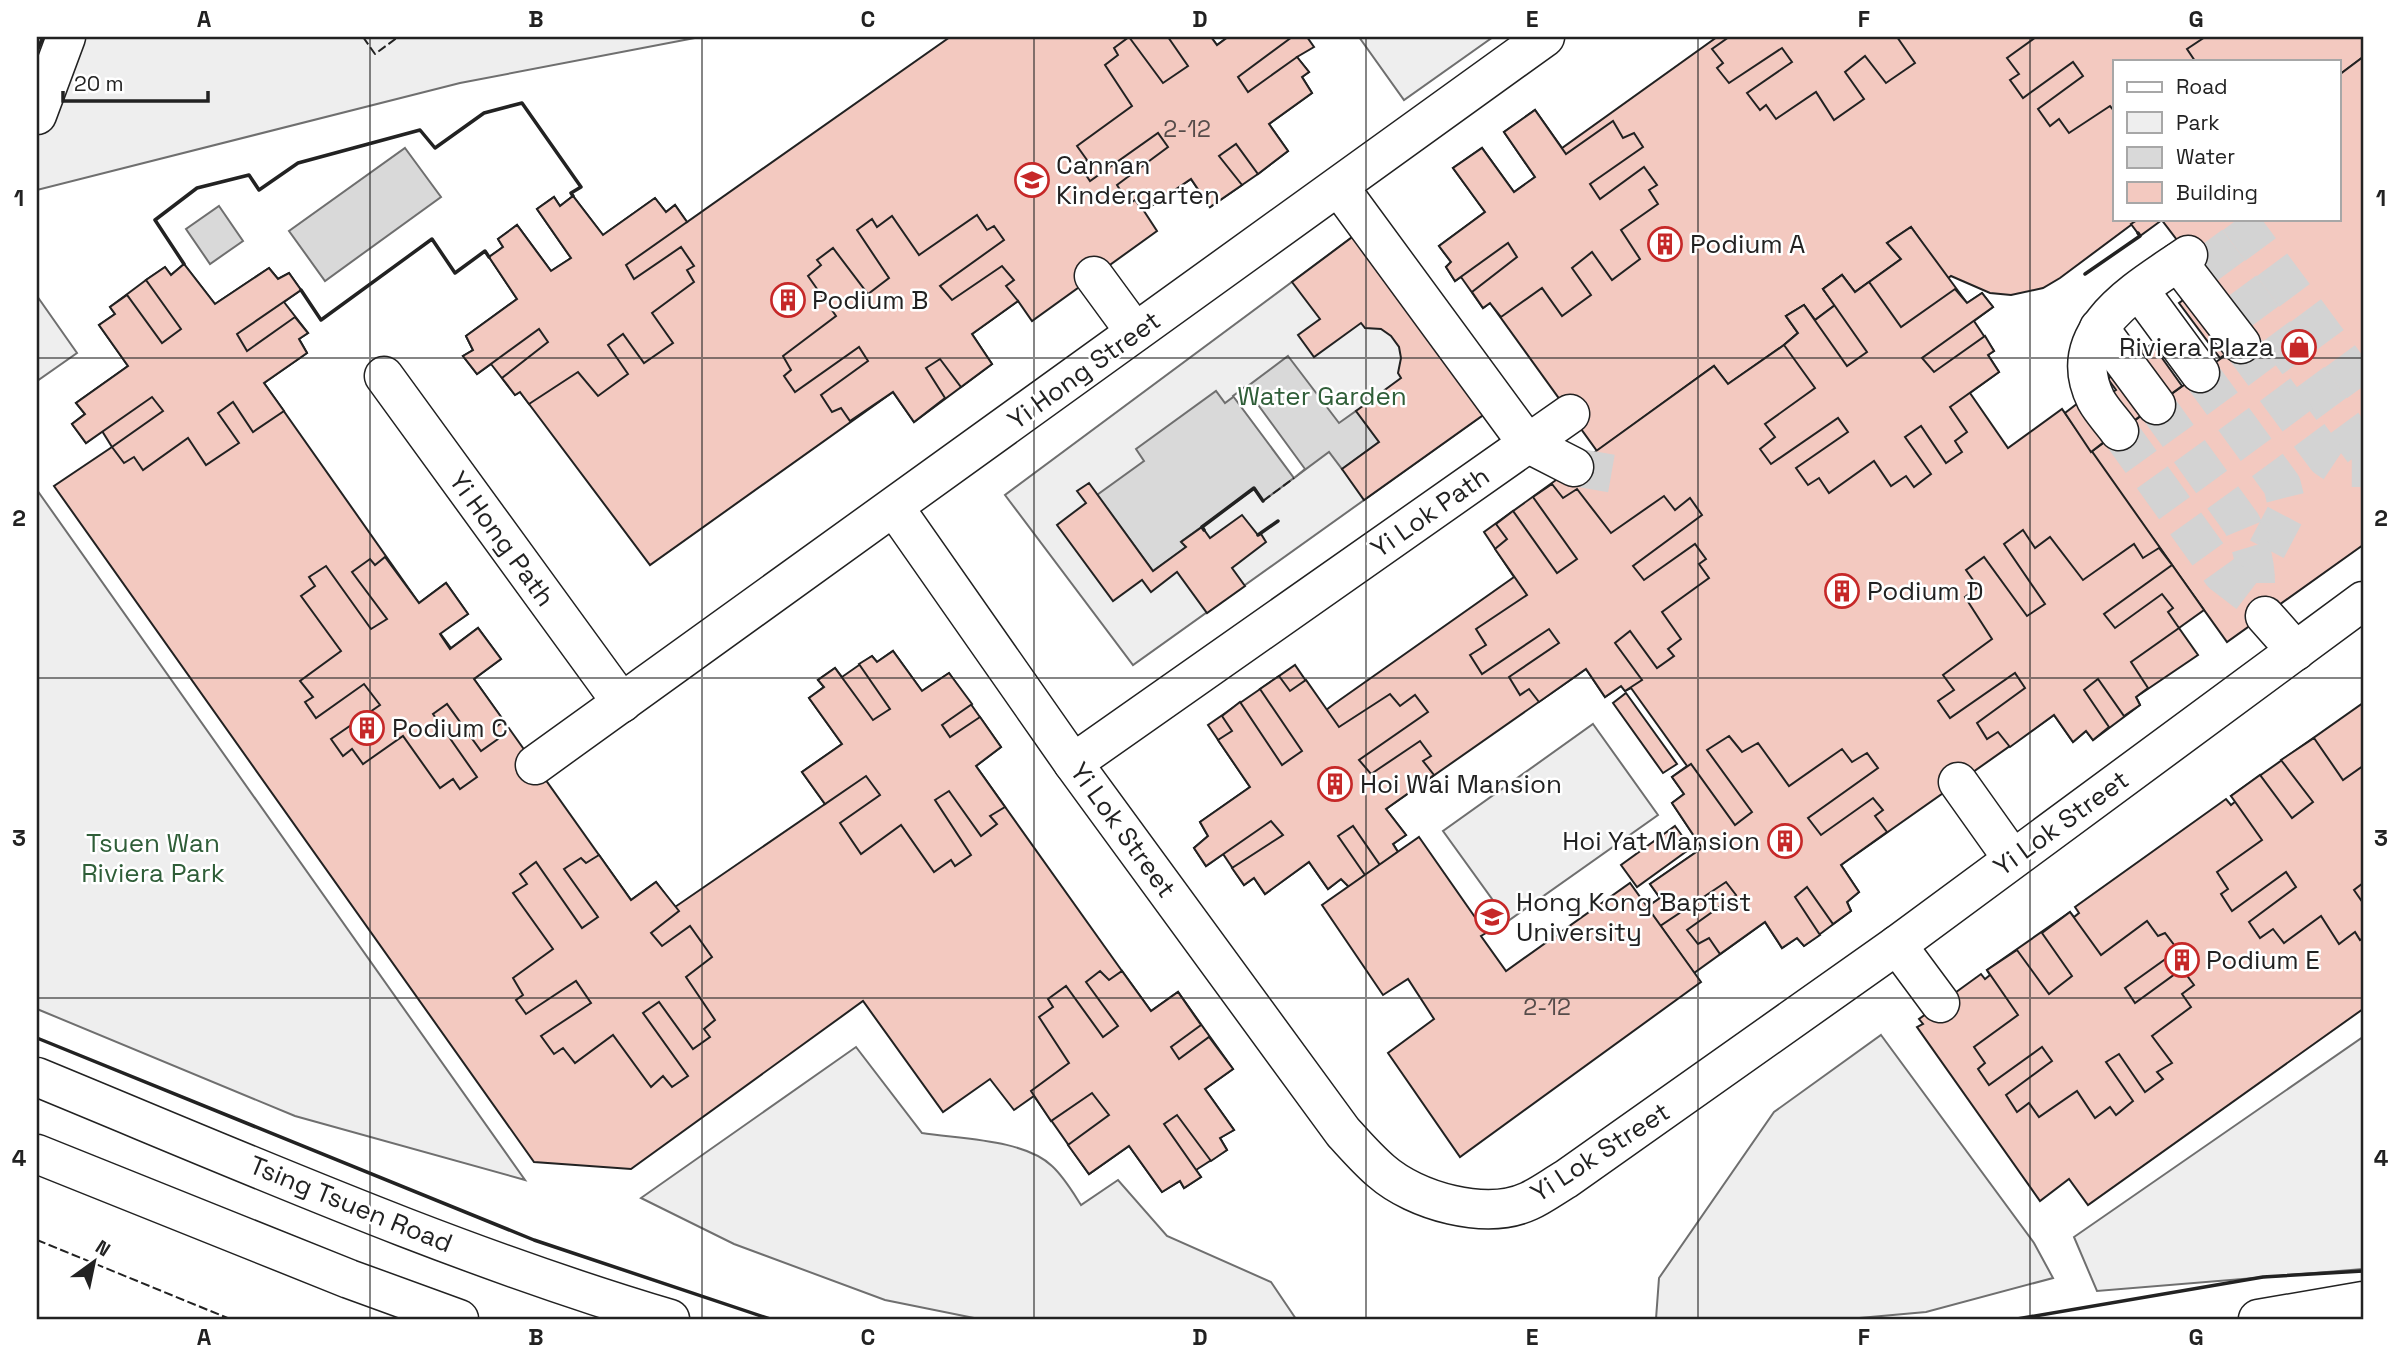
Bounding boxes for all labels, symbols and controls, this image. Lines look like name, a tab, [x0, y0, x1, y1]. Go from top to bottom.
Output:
text: A	[197, 4, 212, 34]
text: B	[528, 4, 544, 34]
text: C	[861, 4, 875, 34]
text: D	[1192, 4, 1208, 34]
text: E	[1526, 4, 1538, 34]
text: F	[1858, 4, 1870, 34]
text: G	[2188, 4, 2204, 34]
scale bar	[63, 60, 208, 104]
legend	[2113, 60, 2340, 220]
text: 20 m	[74, 70, 124, 97]
text: Road	[2176, 73, 2228, 100]
text: Park	[2176, 109, 2220, 136]
house number: 2-12	[1163, 114, 1211, 144]
text: Water	[2176, 143, 2235, 170]
place label: Cannan Kindergarten	[1056, 148, 1220, 212]
school or university icon: Cannan Kindergarten	[1013, 161, 1051, 199]
text: Building	[2176, 179, 2258, 206]
text: 1	[14, 183, 24, 213]
text: 1	[2376, 183, 2386, 213]
building icon: Podium A	[1646, 225, 1684, 263]
place label: Podium A	[1690, 227, 1805, 261]
building icon: Podium B	[769, 281, 807, 319]
place label: Podium B	[812, 283, 929, 317]
street label: Yi Hong Street	[1001, 303, 1167, 437]
shop icon: Riviera Plaza	[2280, 328, 2318, 366]
place label: Riviera Plaza	[2119, 330, 2274, 364]
park label: Water Garden	[1237, 379, 1407, 413]
street label: Yi Lok Path	[1364, 459, 1496, 565]
street label: Yi Hong Path	[442, 465, 562, 613]
text: 2	[12, 503, 26, 533]
text: 2	[2374, 503, 2388, 533]
building icon: Podium D	[1823, 572, 1861, 610]
place label: Podium D	[1867, 574, 1984, 608]
building icon: Podium C	[348, 709, 386, 747]
place label: Podium C	[392, 711, 508, 745]
street label: Yi Lok Street	[1062, 756, 1184, 904]
street label: Yi Lok Street	[1987, 762, 2135, 884]
building icon: Hoi Wai Mansion	[1316, 765, 1354, 803]
place label: Hoi Wai Mansion	[1360, 767, 1562, 801]
building icon: Hoi Yat Mansion	[1766, 822, 1804, 860]
text: 3	[12, 823, 26, 853]
text: 3	[2374, 823, 2388, 853]
place label: Hoi Yat Mansion	[1562, 824, 1760, 858]
park label: Tsuen Wan Riviera Park	[81, 826, 225, 890]
place label: Hong Kong Baptist University	[1516, 885, 1751, 949]
school or university icon: Hong Kong Baptist University	[1473, 898, 1511, 936]
building icon: Podium E	[2163, 941, 2201, 979]
place label: Podium E	[2206, 943, 2320, 977]
house number: 2-12	[1523, 992, 1571, 1022]
street label: Yi Lok Street	[1524, 1094, 1676, 1210]
text: 4	[12, 1143, 27, 1173]
text: 4	[2374, 1143, 2389, 1173]
street label: Tsing Tsuen Road	[244, 1148, 458, 1260]
north arrow	[60, 1226, 130, 1296]
text: N	[91, 1234, 115, 1262]
text: A	[197, 1322, 212, 1352]
text: B	[528, 1322, 544, 1352]
text: C	[861, 1322, 875, 1352]
text: D	[1192, 1322, 1208, 1352]
text: E	[1526, 1322, 1538, 1352]
text: F	[1858, 1322, 1870, 1352]
text: G	[2188, 1322, 2204, 1352]

